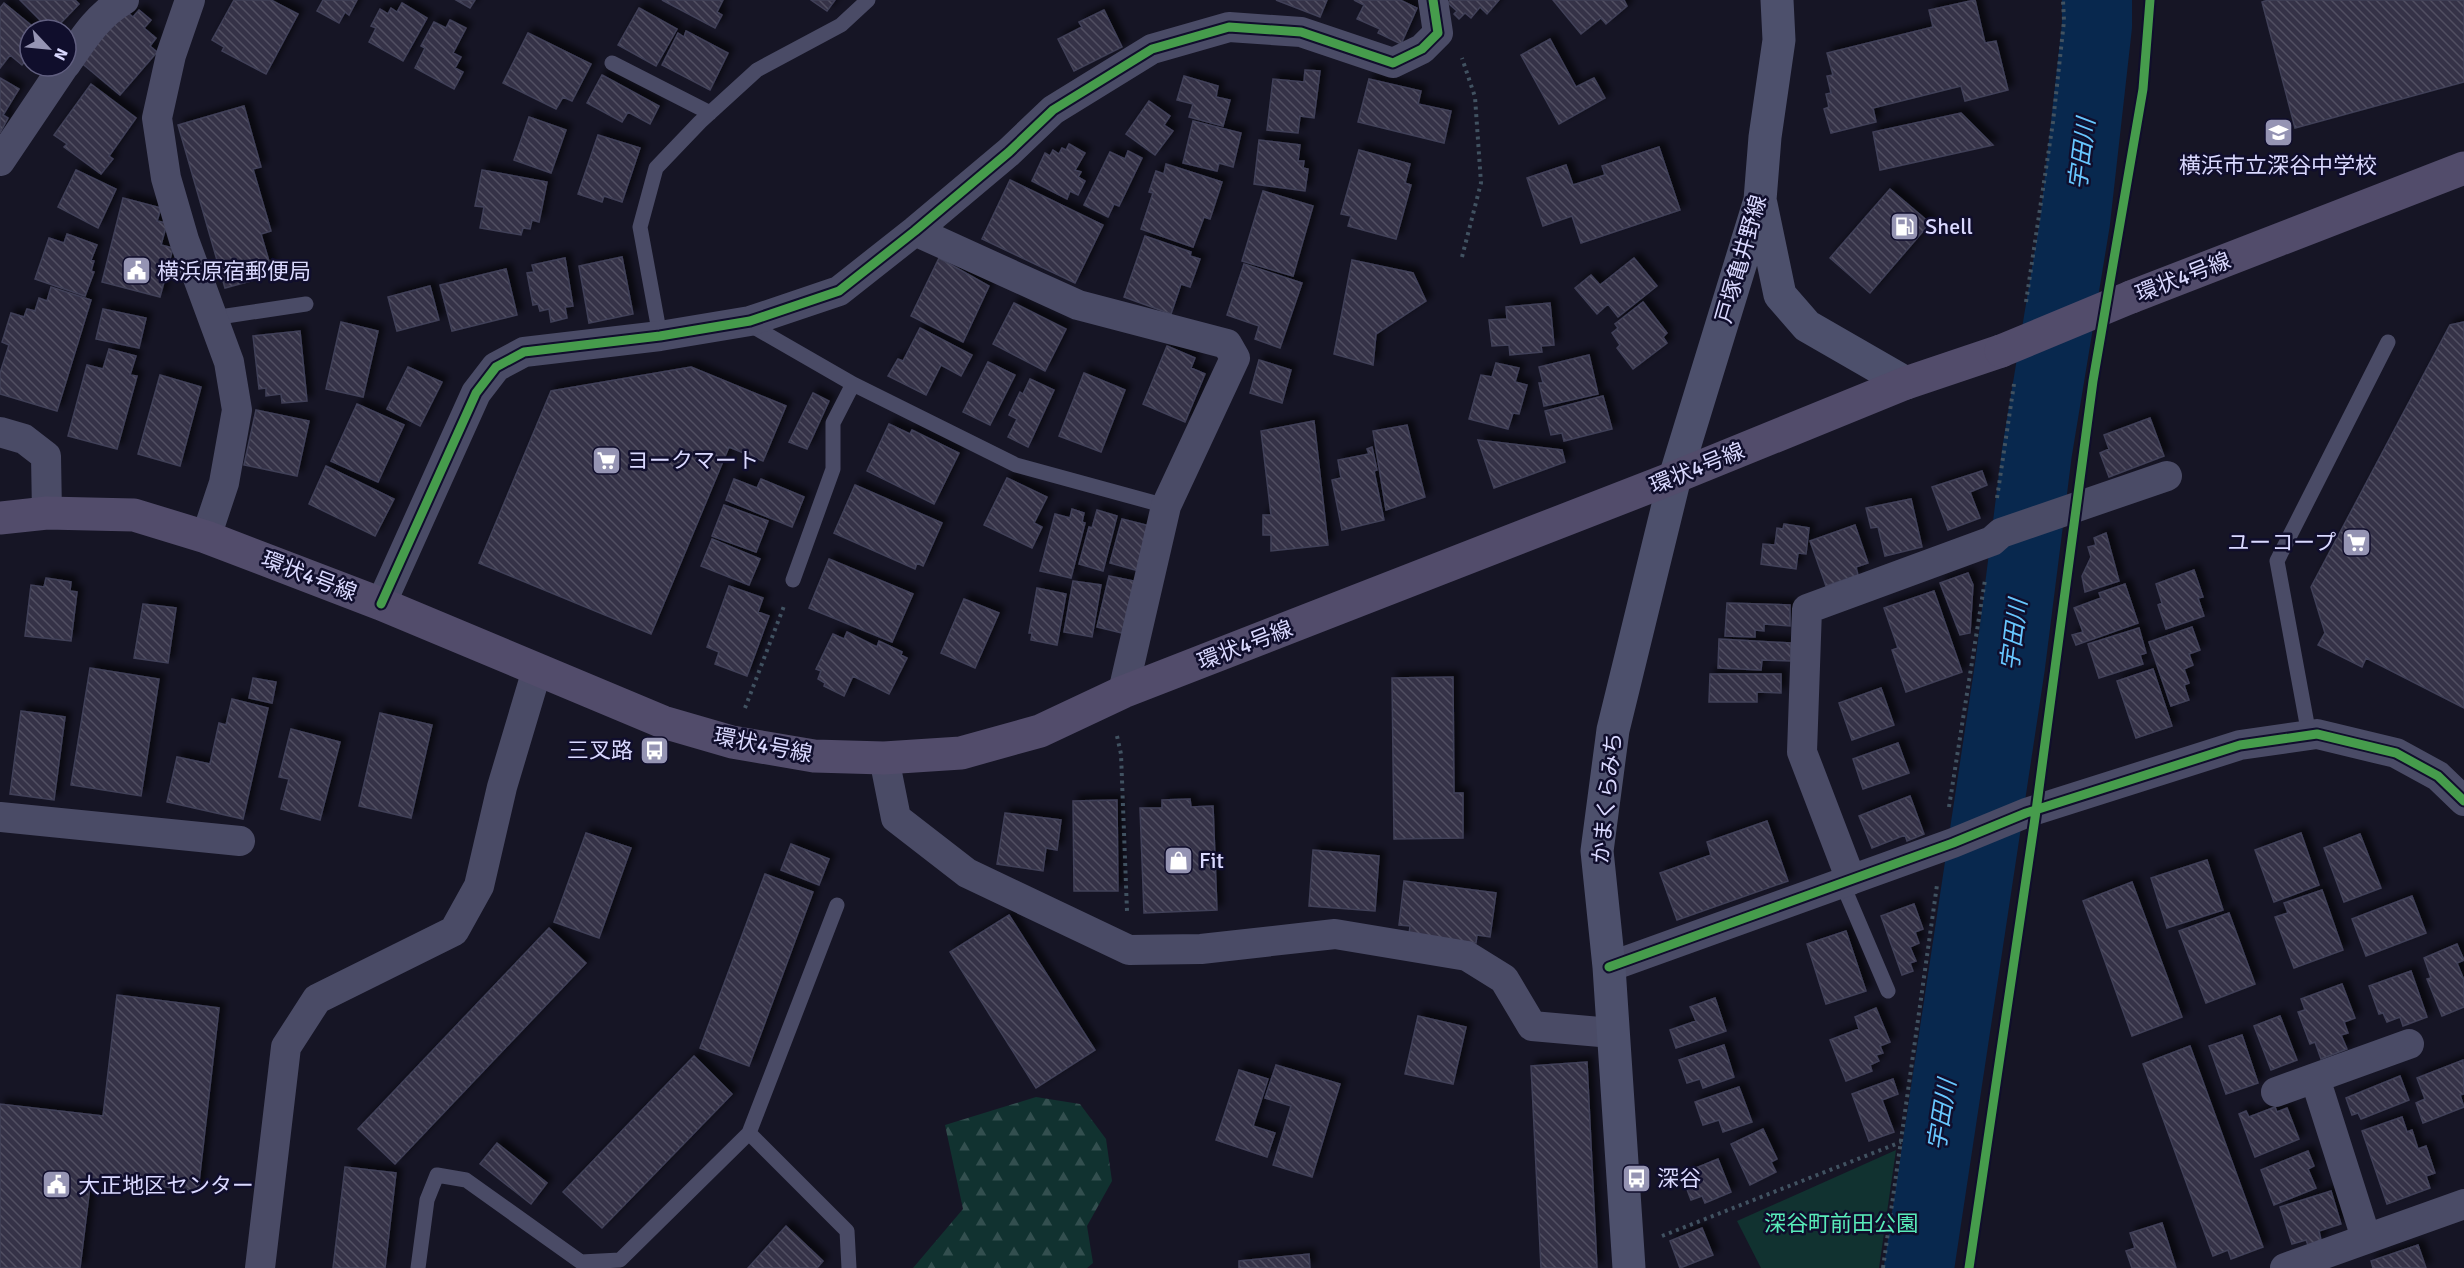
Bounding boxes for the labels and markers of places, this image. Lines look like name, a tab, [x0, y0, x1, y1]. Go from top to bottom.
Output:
school or university icon: 横浜市立深谷中学校	[2262, 117, 2294, 149]
place label: 横浜市立深谷中学校	[2179, 152, 2377, 179]
fuel station icon: Shell	[1888, 210, 1920, 242]
place label: Shell	[1925, 213, 1973, 240]
public building icon: 横浜原宿郵便局	[120, 255, 152, 287]
place label: 横浜原宿郵便局	[157, 258, 311, 285]
supermarket icon: ヨークマート	[590, 444, 622, 476]
place label: ヨークマート	[627, 447, 759, 474]
supermarket icon: ユーコープ	[2341, 526, 2373, 558]
place label: ユーコープ	[2227, 529, 2336, 556]
bus stop icon: 三叉路	[638, 734, 670, 766]
place label: 三叉路	[567, 737, 633, 764]
shop icon: Fit	[1162, 844, 1194, 876]
place label: Fit	[1199, 847, 1224, 874]
bus stop icon: 深谷	[1620, 1162, 1652, 1194]
place label: 深谷	[1657, 1165, 1701, 1192]
public building icon: 大正地区センター	[41, 1169, 73, 1201]
place label: 大正地区センター	[78, 1172, 254, 1199]

